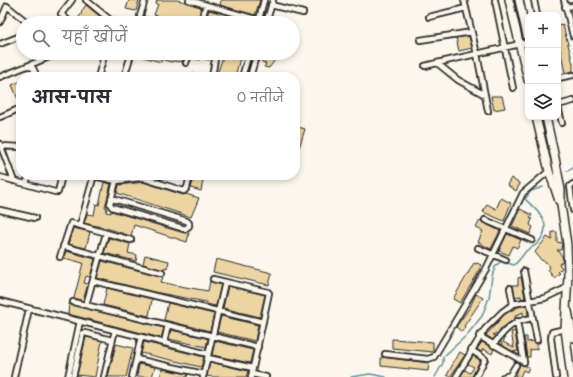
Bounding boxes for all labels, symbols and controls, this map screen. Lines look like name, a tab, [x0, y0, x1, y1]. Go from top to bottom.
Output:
map controls	[525, 12, 561, 120]
button: +	[525, 12, 561, 48]
search box	[16, 16, 300, 60]
text: यहाँ खोजें	[62, 24, 128, 47]
icon: search	[30, 27, 52, 49]
button: −	[525, 48, 561, 84]
text: आस-पास	[32, 83, 111, 109]
button: layers	[525, 84, 561, 120]
text: 0 नतीजे	[237, 87, 284, 106]

